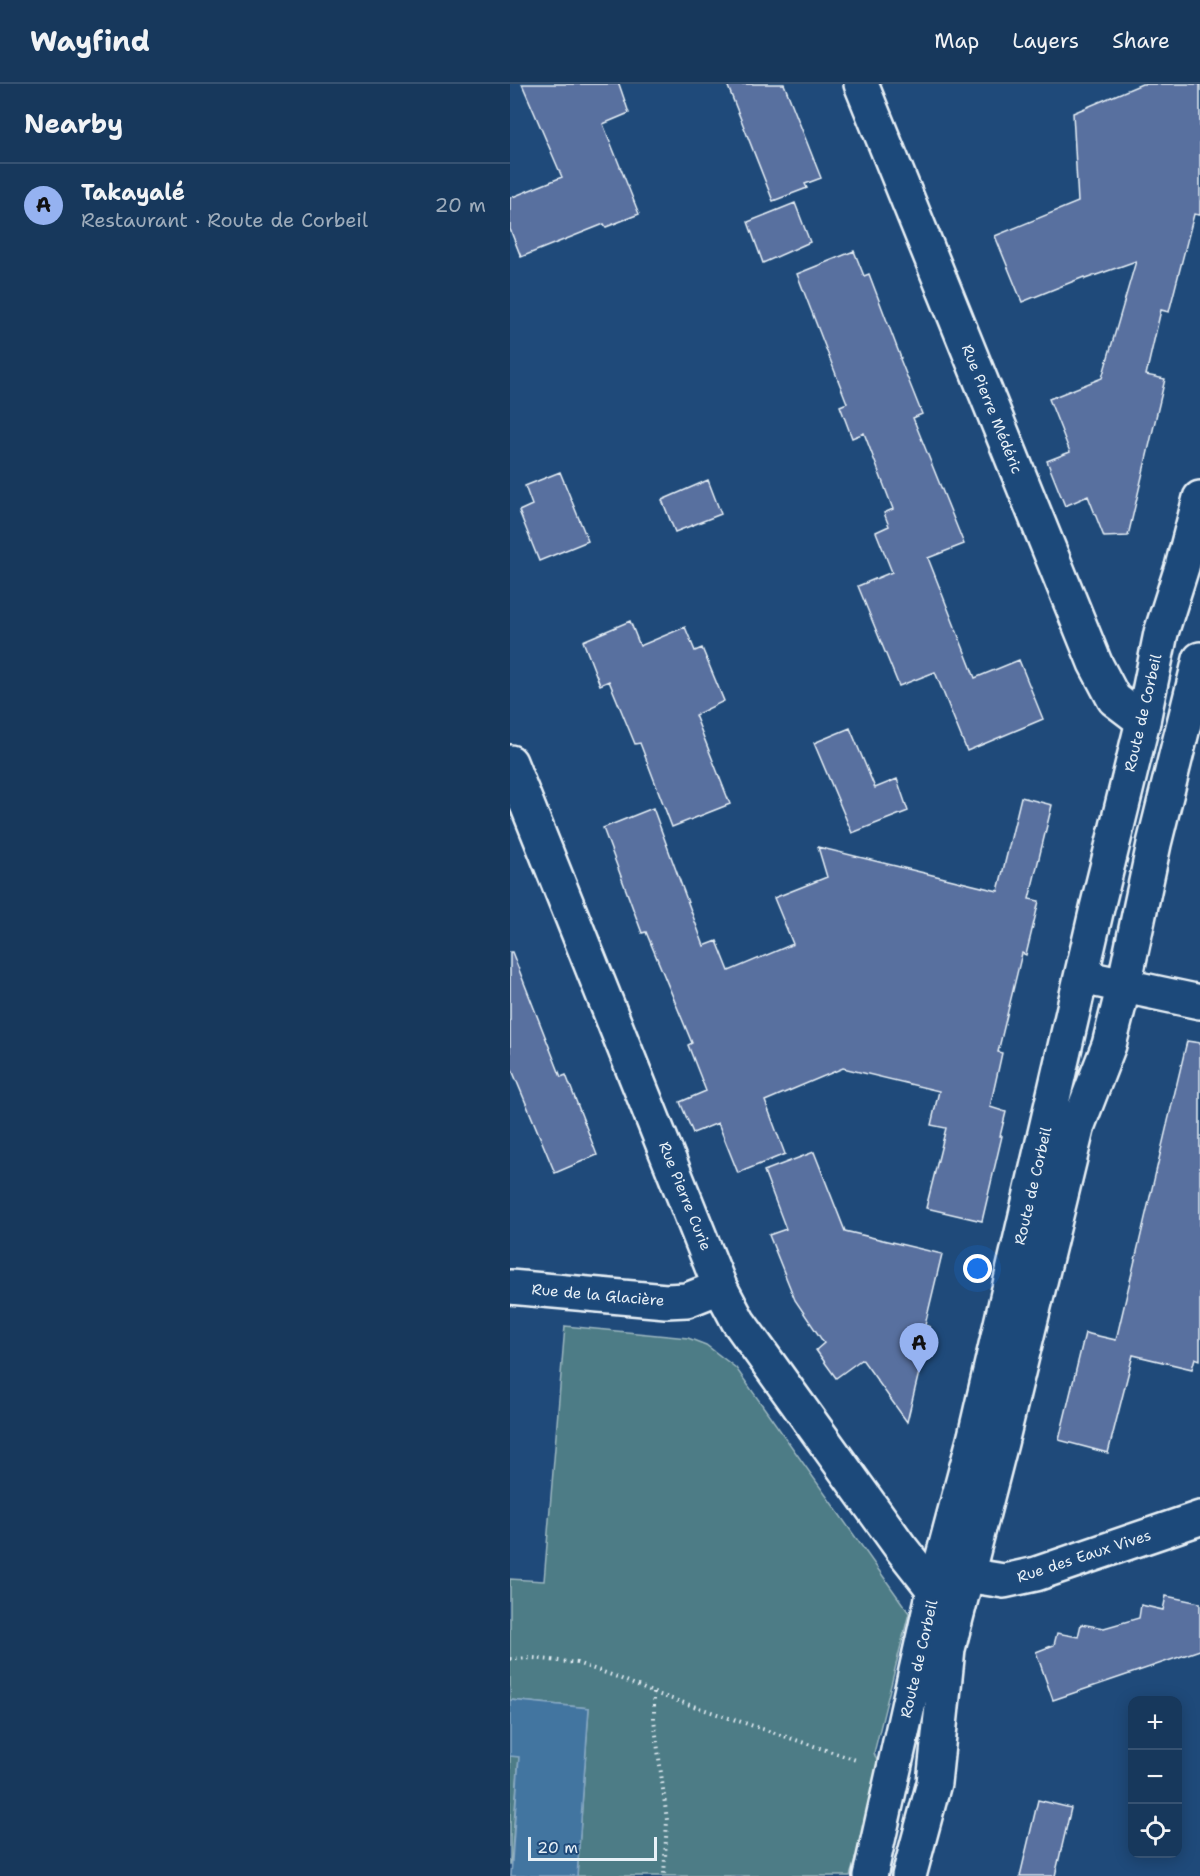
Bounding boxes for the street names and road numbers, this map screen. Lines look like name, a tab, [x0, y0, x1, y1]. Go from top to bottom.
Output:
street label: Rue Pierre Médéric	[957, 341, 1027, 477]
street label: Route de Corbeil	[1120, 652, 1166, 774]
street label: Route de Corbeil	[1010, 1125, 1056, 1247]
street label: Rue Pierre Curie	[654, 1139, 716, 1253]
street label: Rue de la Glacière	[531, 1279, 665, 1311]
street label: Rue des Eaux Vives	[1014, 1525, 1154, 1587]
street label: Route de Corbeil	[896, 1598, 942, 1720]

